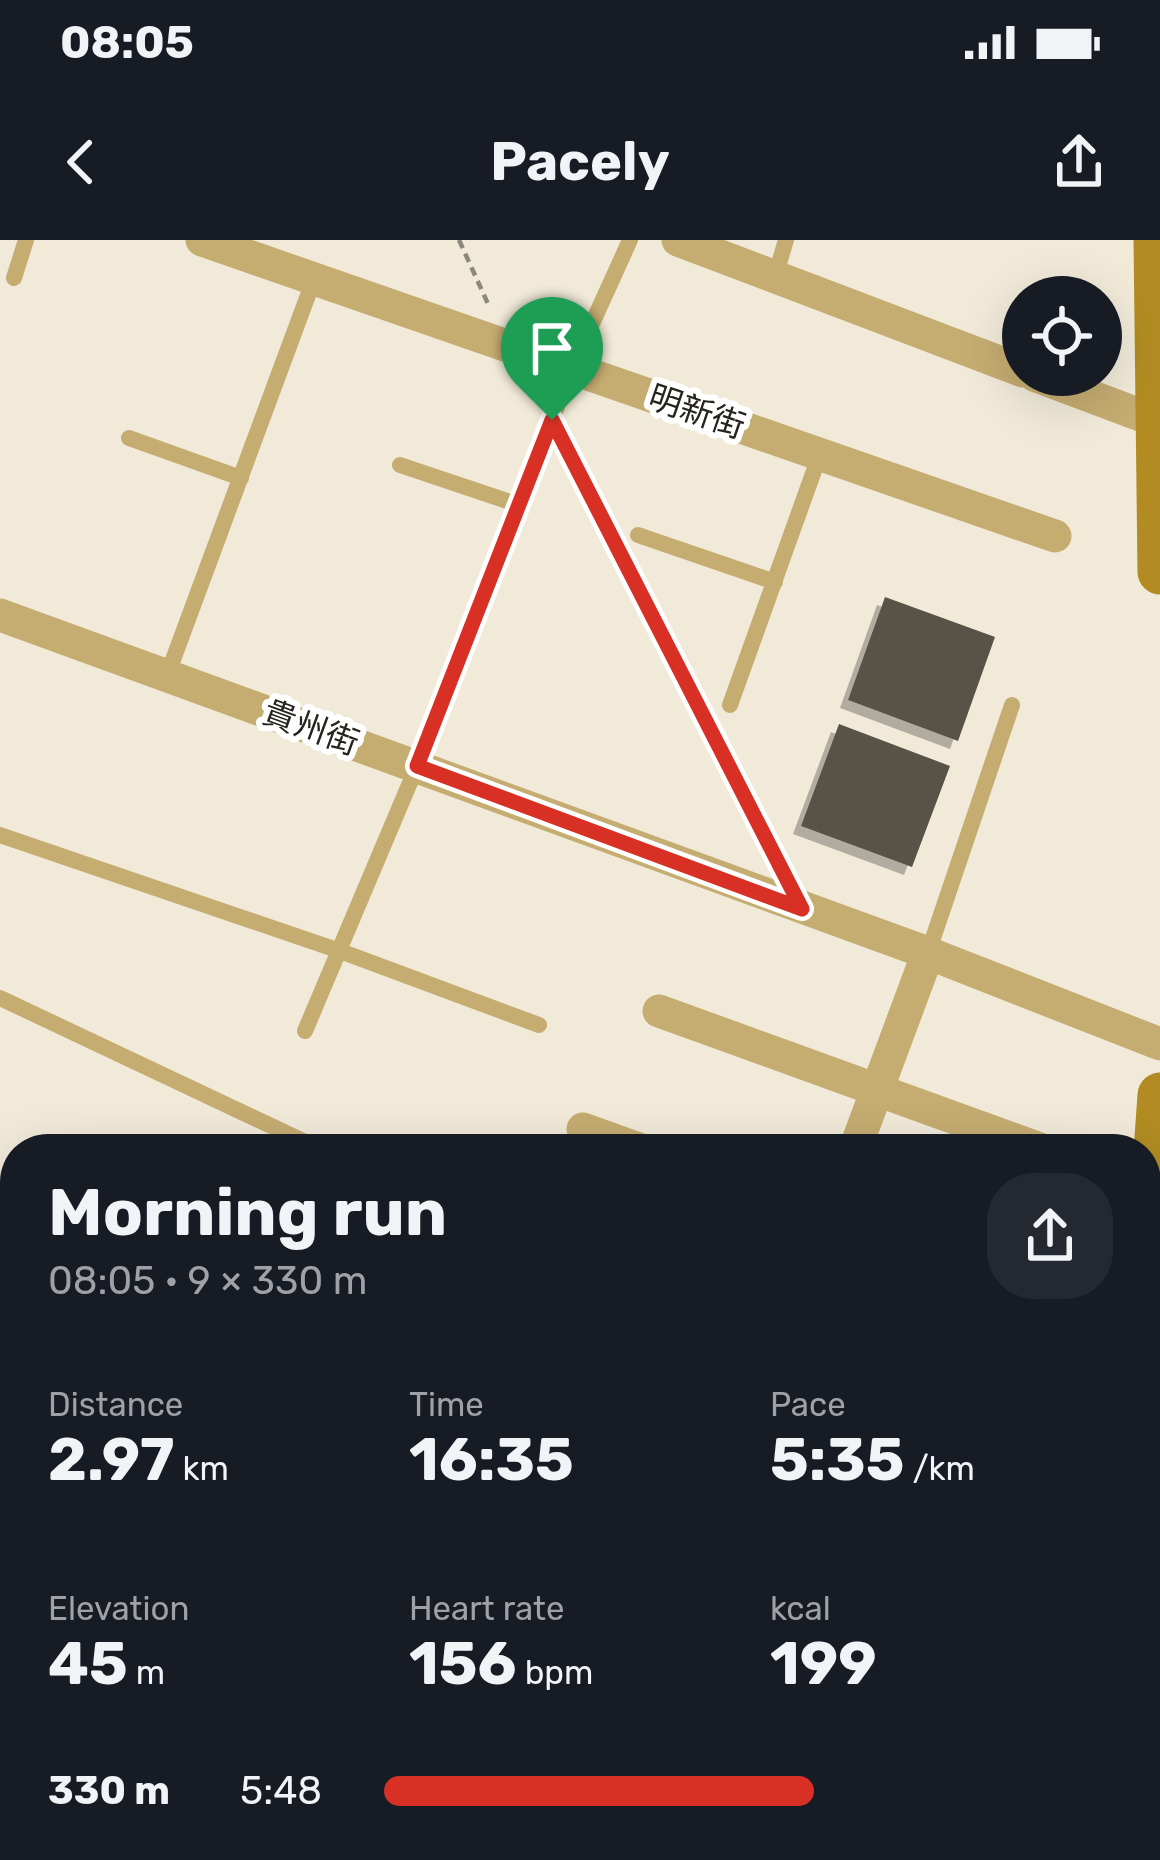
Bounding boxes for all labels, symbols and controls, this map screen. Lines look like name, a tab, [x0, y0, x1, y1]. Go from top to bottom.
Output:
text: 08:05	[60, 16, 194, 69]
icon: back	[48, 129, 114, 195]
icon: share	[1046, 129, 1112, 195]
text: Pacely	[490, 130, 670, 194]
map controls	[1002, 276, 1122, 396]
button: locate	[1002, 276, 1122, 396]
pin	[501, 297, 603, 420]
icon: arrive	[519, 315, 585, 381]
street label: 明新街	[644, 377, 750, 446]
street label: 貴州街	[258, 692, 364, 763]
text: Morning run	[48, 1173, 447, 1252]
button: share	[987, 1173, 1113, 1299]
text: 08:05 · 9 × 330 m	[48, 1258, 367, 1304]
text: Distance	[48, 1385, 183, 1424]
text: Time	[409, 1385, 484, 1424]
text: Pace	[770, 1385, 846, 1424]
text: 2.97	[48, 1424, 174, 1495]
text: 16:35	[409, 1424, 574, 1495]
text: 5:35	[770, 1424, 905, 1495]
text: km	[174, 1449, 229, 1488]
text: /km	[905, 1449, 975, 1488]
text: Elevation	[48, 1589, 189, 1628]
text: Heart rate	[409, 1589, 565, 1628]
text: kcal	[770, 1589, 831, 1628]
text: 45	[48, 1628, 128, 1699]
text: 156	[409, 1628, 517, 1699]
text: 199	[770, 1628, 877, 1699]
text: m	[128, 1653, 165, 1692]
text: bpm	[517, 1653, 593, 1692]
text: 330 m	[48, 1768, 170, 1814]
text: 5:48	[240, 1768, 322, 1814]

